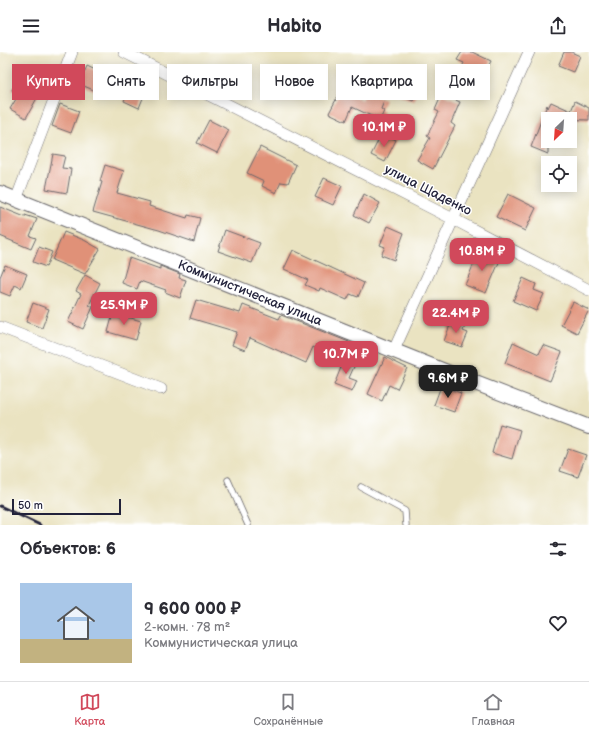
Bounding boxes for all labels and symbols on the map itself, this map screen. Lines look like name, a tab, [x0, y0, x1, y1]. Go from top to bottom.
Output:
north arrow	[541, 112, 577, 148]
pin: 10.1M ₽	[347, 114, 421, 148]
street label: улица Щаденко	[382, 161, 475, 219]
pin: 10.8M ₽	[445, 238, 519, 272]
street label: Коммунистическая улица	[176, 257, 325, 329]
pin: 25.9M ₽	[87, 292, 161, 326]
pin: 22.4M ₽	[419, 300, 493, 334]
pin: 10.7M ₽	[309, 341, 383, 375]
pin: 9.6M ₽	[415, 365, 481, 399]
scale bar	[12, 497, 121, 516]

